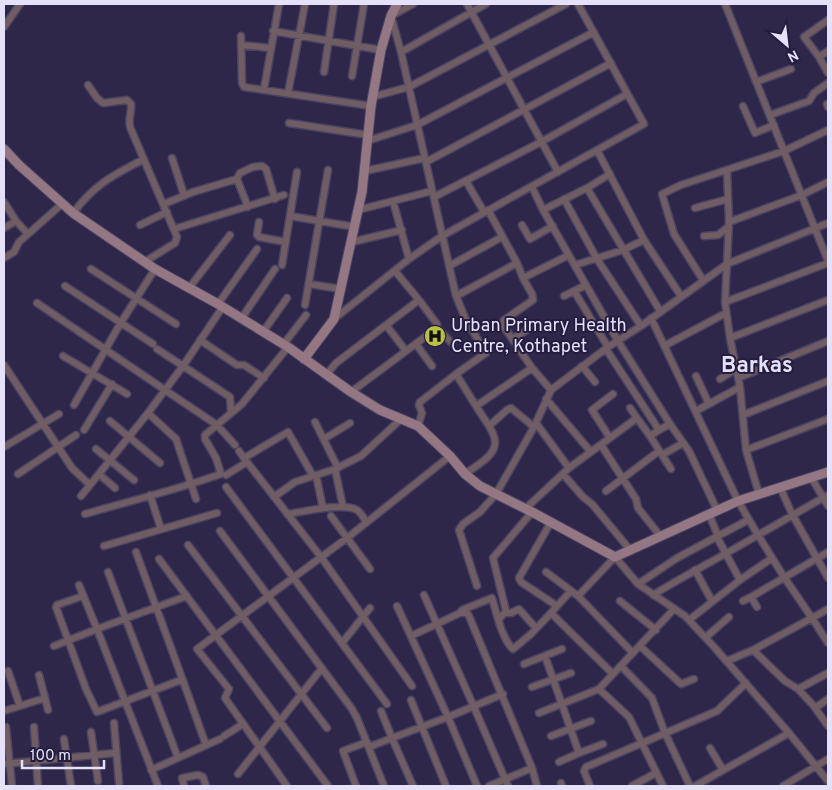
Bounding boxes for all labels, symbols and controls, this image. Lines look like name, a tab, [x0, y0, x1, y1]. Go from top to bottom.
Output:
north arrow	[762, 20, 812, 70]
text: N	[784, 45, 801, 65]
place label: Urban Primary Health Centre, Kothapet	[451, 315, 627, 359]
hospital icon: Urban Primary Health Centre, Kothapet	[423, 324, 447, 348]
district label: Barkas	[721, 353, 793, 380]
scale bar	[22, 738, 105, 770]
text: 100 m	[30, 747, 71, 766]

